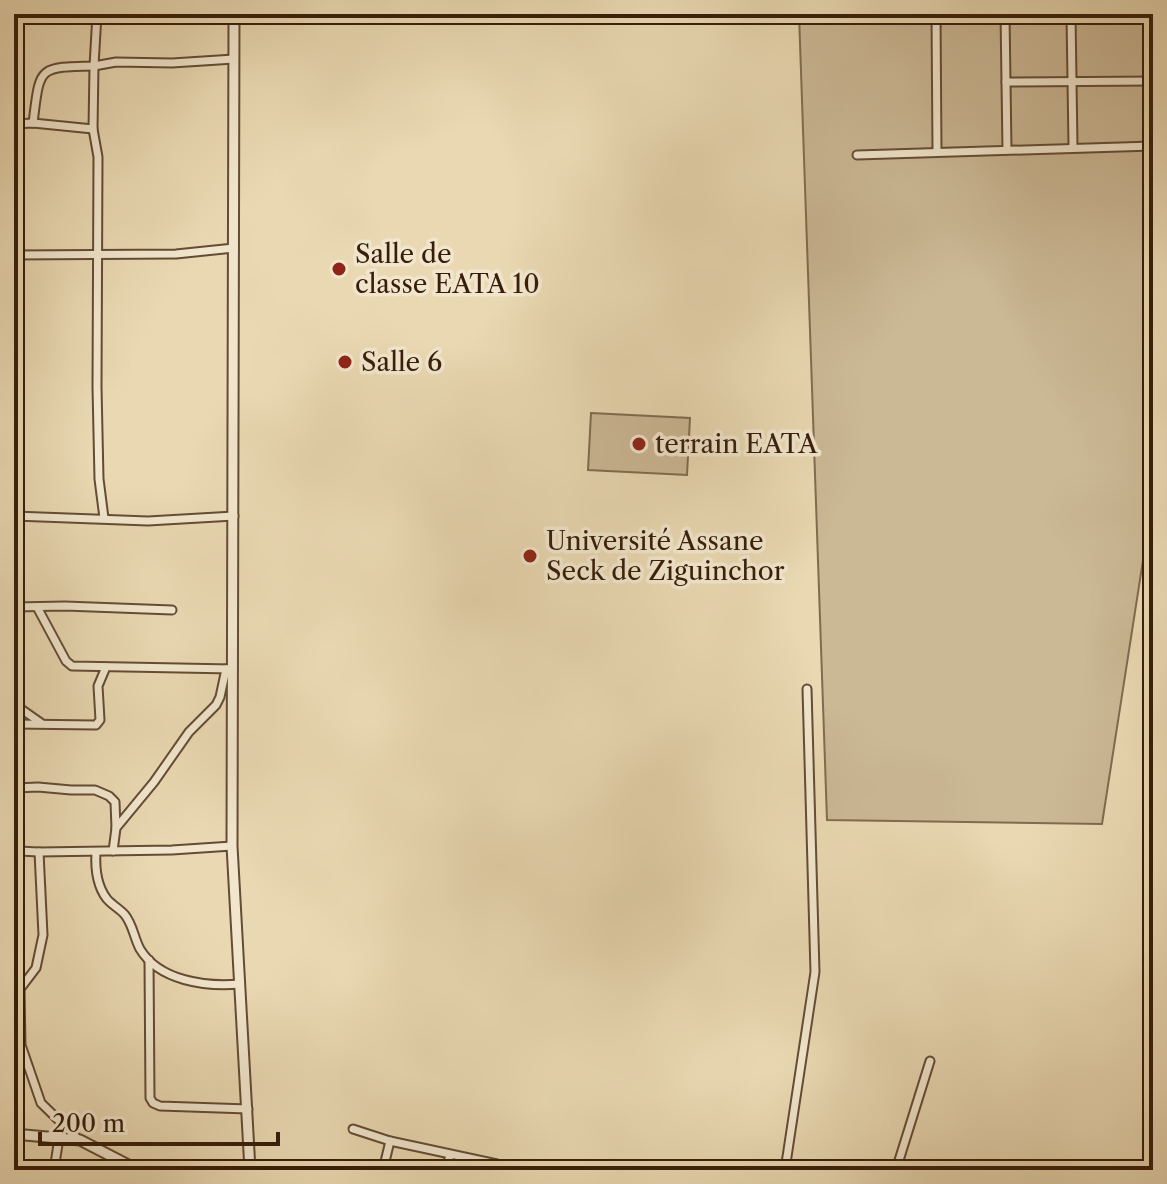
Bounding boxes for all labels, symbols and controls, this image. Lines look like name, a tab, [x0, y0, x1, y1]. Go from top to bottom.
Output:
place label: Salle de classe EATA 10	[355, 238, 540, 300]
marker: Salle de classe EATA 10	[330, 260, 348, 278]
place label: Salle 6	[361, 346, 442, 378]
marker: Salle 6	[336, 353, 354, 371]
place label: terrain EATA	[655, 428, 818, 460]
marker: terrain EATA	[630, 435, 648, 453]
place label: Université Assane Seck de Ziguinchor	[546, 525, 785, 587]
marker: Université Assane Seck de Ziguinchor	[521, 547, 539, 565]
scale bar	[40, 1096, 278, 1146]
text: 200 m	[52, 1109, 125, 1138]

